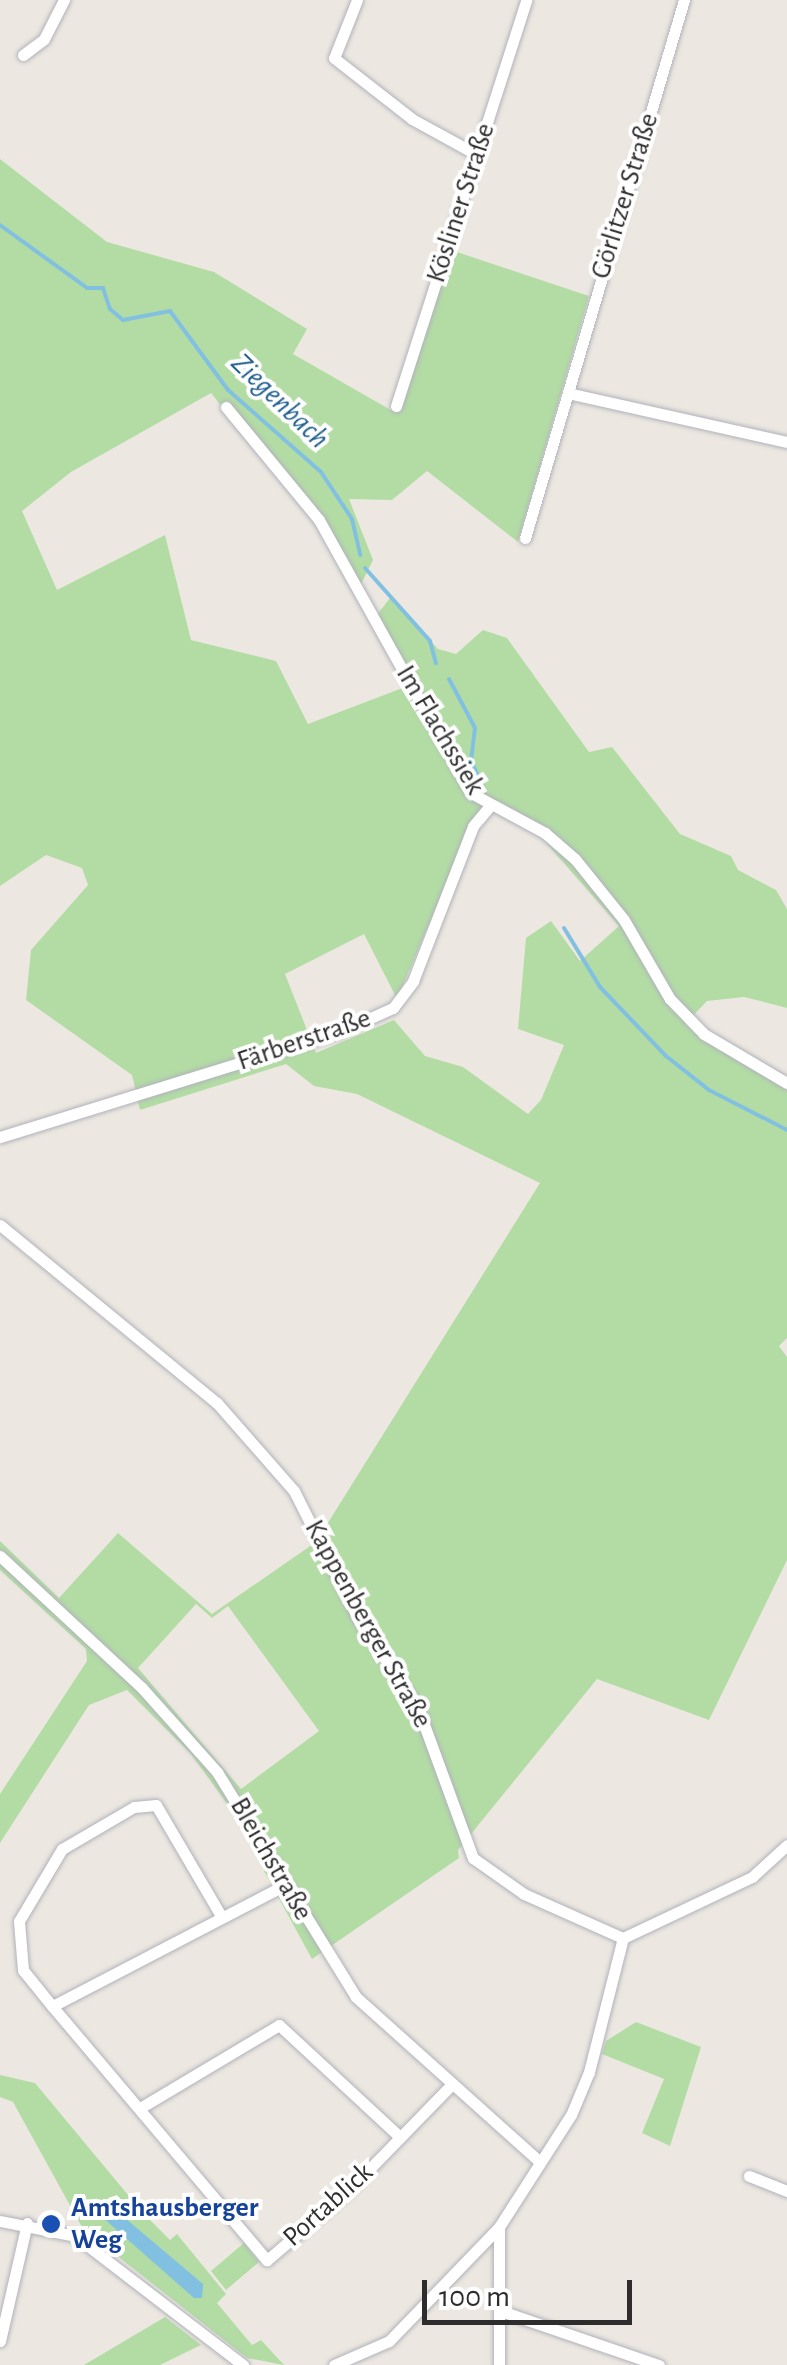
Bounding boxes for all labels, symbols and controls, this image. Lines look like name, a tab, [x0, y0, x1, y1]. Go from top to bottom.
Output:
street label: Görlitzer Straße	[584, 109, 666, 283]
street label: Kösliner Straße	[419, 119, 503, 287]
water label: Ziegenbach	[224, 346, 336, 456]
street label: Im Flachssiek	[388, 659, 492, 801]
street label: Färberstraße	[233, 1002, 375, 1078]
street label: Kappenberger Straße	[297, 1514, 439, 1734]
street label: Bleichstraße	[222, 1792, 320, 1926]
street label: Portablick	[276, 2156, 380, 2254]
place label: Amtshausberger Weg	[71, 2191, 259, 2257]
marker: Amtshausberger Weg	[40, 2213, 62, 2235]
scale bar	[427, 2260, 637, 2322]
text: 100 m	[439, 2282, 510, 2312]

